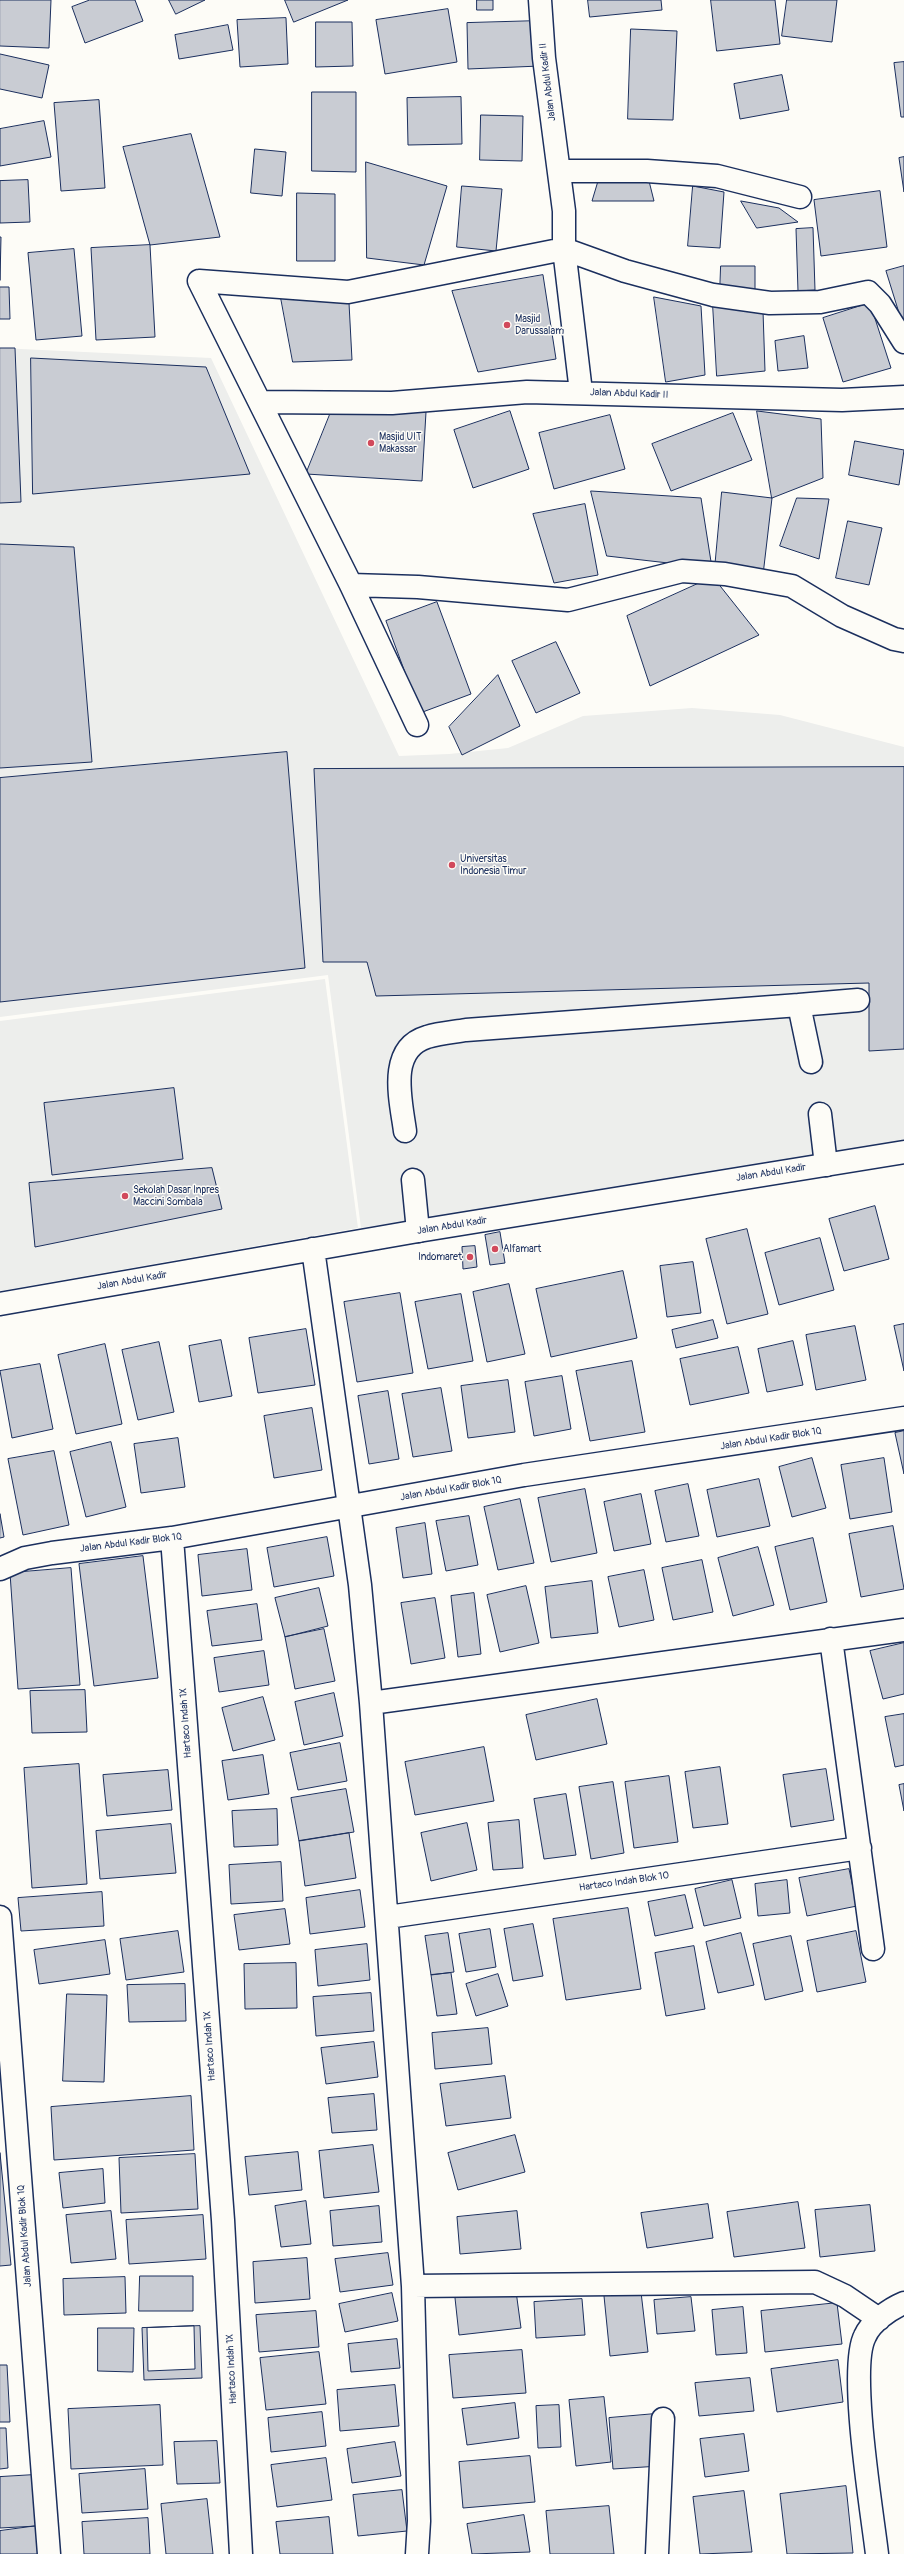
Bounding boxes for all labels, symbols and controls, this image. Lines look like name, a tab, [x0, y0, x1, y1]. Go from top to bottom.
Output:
street label: Jalan Abdul Kadir II	[537, 42, 559, 122]
place label: Masjid Darussalam	[515, 313, 564, 336]
marker: Masjid Darussalam	[502, 320, 512, 330]
street label: Jalan Abdul Kadir II	[590, 387, 668, 401]
place label: Masjid UIT Makassar	[379, 431, 421, 454]
marker: Masjid UIT Makassar	[366, 438, 376, 448]
place label: Universitas Indonesia Timur	[460, 853, 527, 876]
marker: Universitas Indonesia Timur	[447, 860, 457, 870]
street label: Jalan Abdul Kadir	[735, 1162, 807, 1184]
place label: Sekolah Dasar Inpres Maccini Sombala	[133, 1184, 219, 1208]
marker: Sekolah Dasar Inpres Maccini Sombala	[120, 1191, 130, 1201]
street label: Jalan Abdul Kadir	[416, 1215, 488, 1237]
place label: Alfamart	[503, 1243, 541, 1255]
marker: Alfamart	[490, 1244, 500, 1254]
place label: Indomaret	[418, 1251, 462, 1263]
marker: Indomaret	[465, 1252, 475, 1262]
street label: Jalan Abdul Kadir	[96, 1269, 168, 1293]
street label: Jalan Abdul Kadir Blok 1Q	[719, 1425, 823, 1453]
street label: Jalan Abdul Kadir Blok 1Q	[399, 1474, 503, 1504]
street label: Jalan Abdul Kadir Blok 1Q	[79, 1531, 183, 1555]
street label: Hartaco Indah 1X	[178, 1688, 194, 1758]
street label: Hartaco Indah Blok 1O	[578, 1870, 670, 1894]
street label: Hartaco Indah 1X	[202, 2011, 218, 2081]
street label: Jalan Abdul Kadir Blok 1Q	[15, 2184, 35, 2288]
street label: Hartaco Indah 1X	[224, 2334, 240, 2404]

